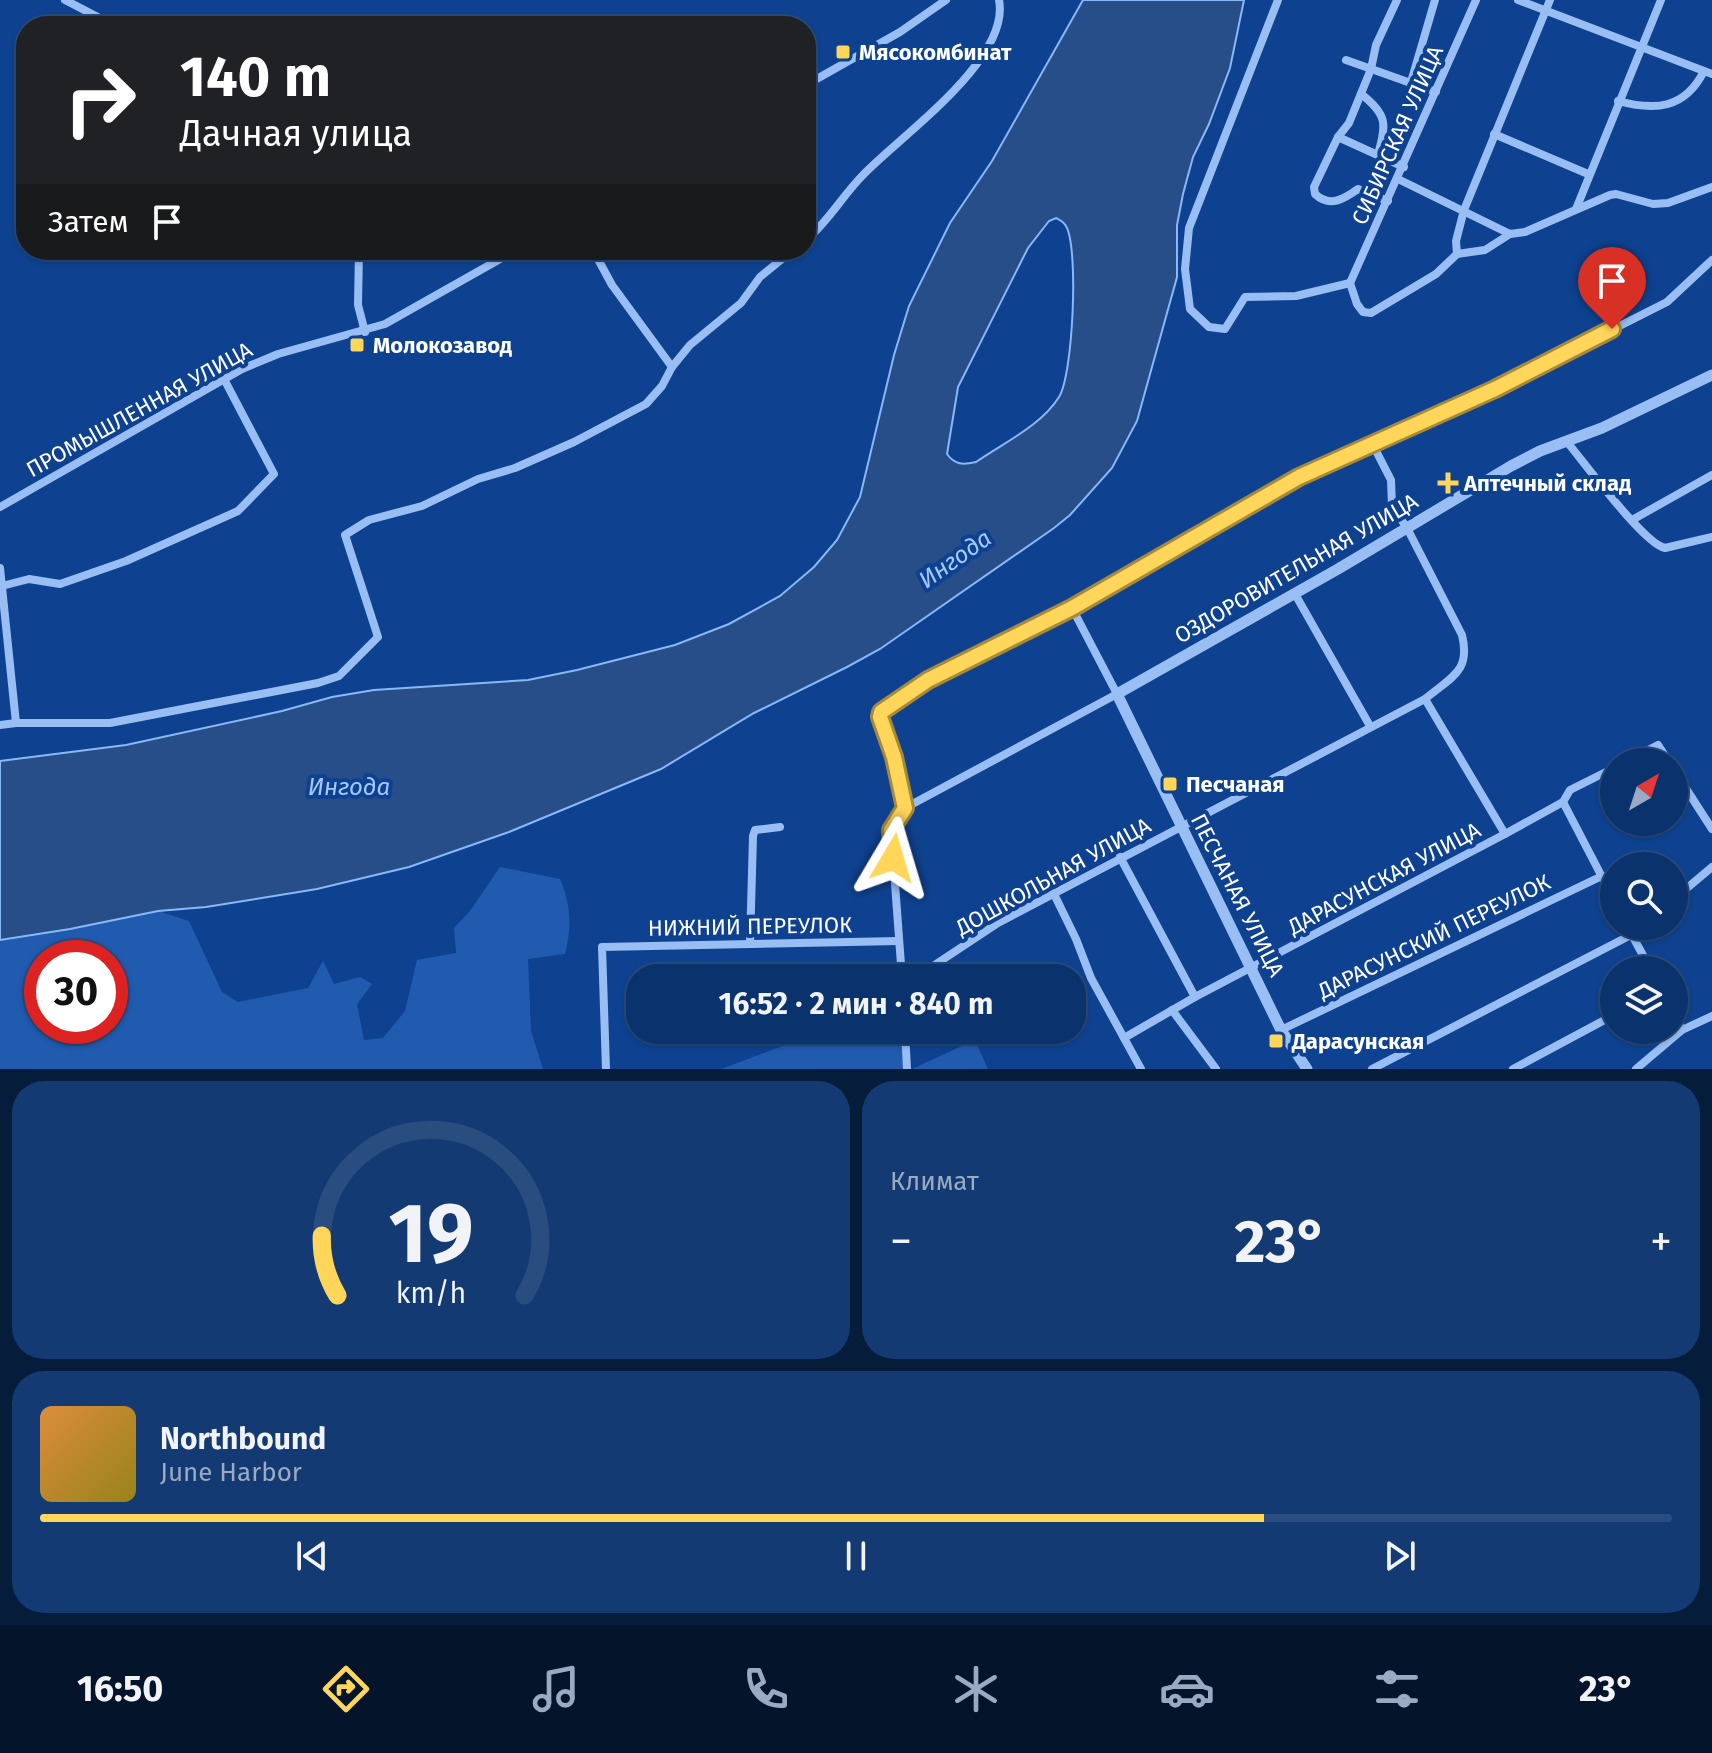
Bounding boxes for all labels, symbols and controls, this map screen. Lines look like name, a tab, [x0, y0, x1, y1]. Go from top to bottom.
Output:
place label: Мясокомбинат	[859, 39, 1012, 66]
street label: СИБИРСКАЯ УЛИЦА	[1346, 41, 1449, 229]
marker: Мясокомбинат	[834, 43, 852, 61]
text: 140 m	[180, 44, 331, 111]
icon: right	[48, 48, 152, 152]
text: Дачная улица	[180, 112, 412, 156]
icon: arrive	[145, 200, 189, 244]
text: Затем	[48, 204, 129, 240]
pin	[1578, 247, 1646, 329]
icon: arrive	[1590, 259, 1634, 303]
place label: Молокозавод	[373, 332, 513, 359]
street label: ПРОМЫШЛЕННАЯ УЛИЦА	[21, 336, 257, 483]
marker: Молокозавод	[348, 336, 366, 354]
place label: Аптечный склад	[1463, 470, 1632, 497]
marker: Аптечный склад	[1439, 474, 1457, 492]
street label: ОЗДОРОВИТЕЛЬНАЯ УЛИЦА	[1170, 487, 1423, 649]
water label: Ингода	[913, 524, 997, 594]
north arrow	[1600, 748, 1688, 836]
map controls	[1600, 748, 1688, 1044]
place label: Песчаная	[1186, 771, 1285, 798]
water label: Ингода	[308, 773, 390, 801]
marker: Песчаная	[1161, 775, 1179, 793]
street label: ПЕСЧАНАЯ УЛИЦА	[1185, 809, 1290, 982]
street label: ДОШКОЛЬНАЯ УЛИЦА	[950, 811, 1156, 942]
position arrow	[851, 816, 935, 900]
street label: ДАРАСУНСКАЯ УЛИЦА	[1282, 816, 1485, 941]
button: search	[1600, 852, 1688, 940]
street label: ДАРАСУНСКИЙ ПЕРЕУЛОК	[1313, 868, 1555, 1005]
street label: НИЖНИЙ ПЕРЕУЛОК	[648, 911, 852, 942]
speed limit sign: 30	[24, 940, 128, 1044]
button: layers	[1600, 956, 1688, 1044]
text: 16:52 · 2 мин · 840 m	[719, 986, 993, 1022]
place label: Дарасунская	[1291, 1028, 1424, 1055]
marker: Дарасунская	[1267, 1032, 1285, 1050]
text: Климат	[890, 1166, 979, 1197]
text: 19	[388, 1184, 474, 1284]
text: 23°	[1234, 1206, 1328, 1278]
text: −	[890, 1215, 912, 1268]
text: +	[1650, 1215, 1672, 1268]
text: km/h	[396, 1276, 466, 1311]
text: Northbound	[160, 1421, 326, 1457]
text: June Harbor	[160, 1457, 302, 1488]
icon: previous	[290, 1534, 334, 1578]
icon: pause	[834, 1534, 878, 1578]
icon: next	[1378, 1534, 1422, 1578]
icon: directions	[318, 1661, 374, 1717]
icon: music	[528, 1661, 584, 1717]
icon: phone	[738, 1661, 794, 1717]
icon: climate	[948, 1661, 1004, 1717]
icon: car	[1159, 1661, 1215, 1717]
icon: filters	[1369, 1661, 1425, 1717]
text: 16:50	[77, 1667, 163, 1711]
text: 23°	[1579, 1667, 1635, 1711]

